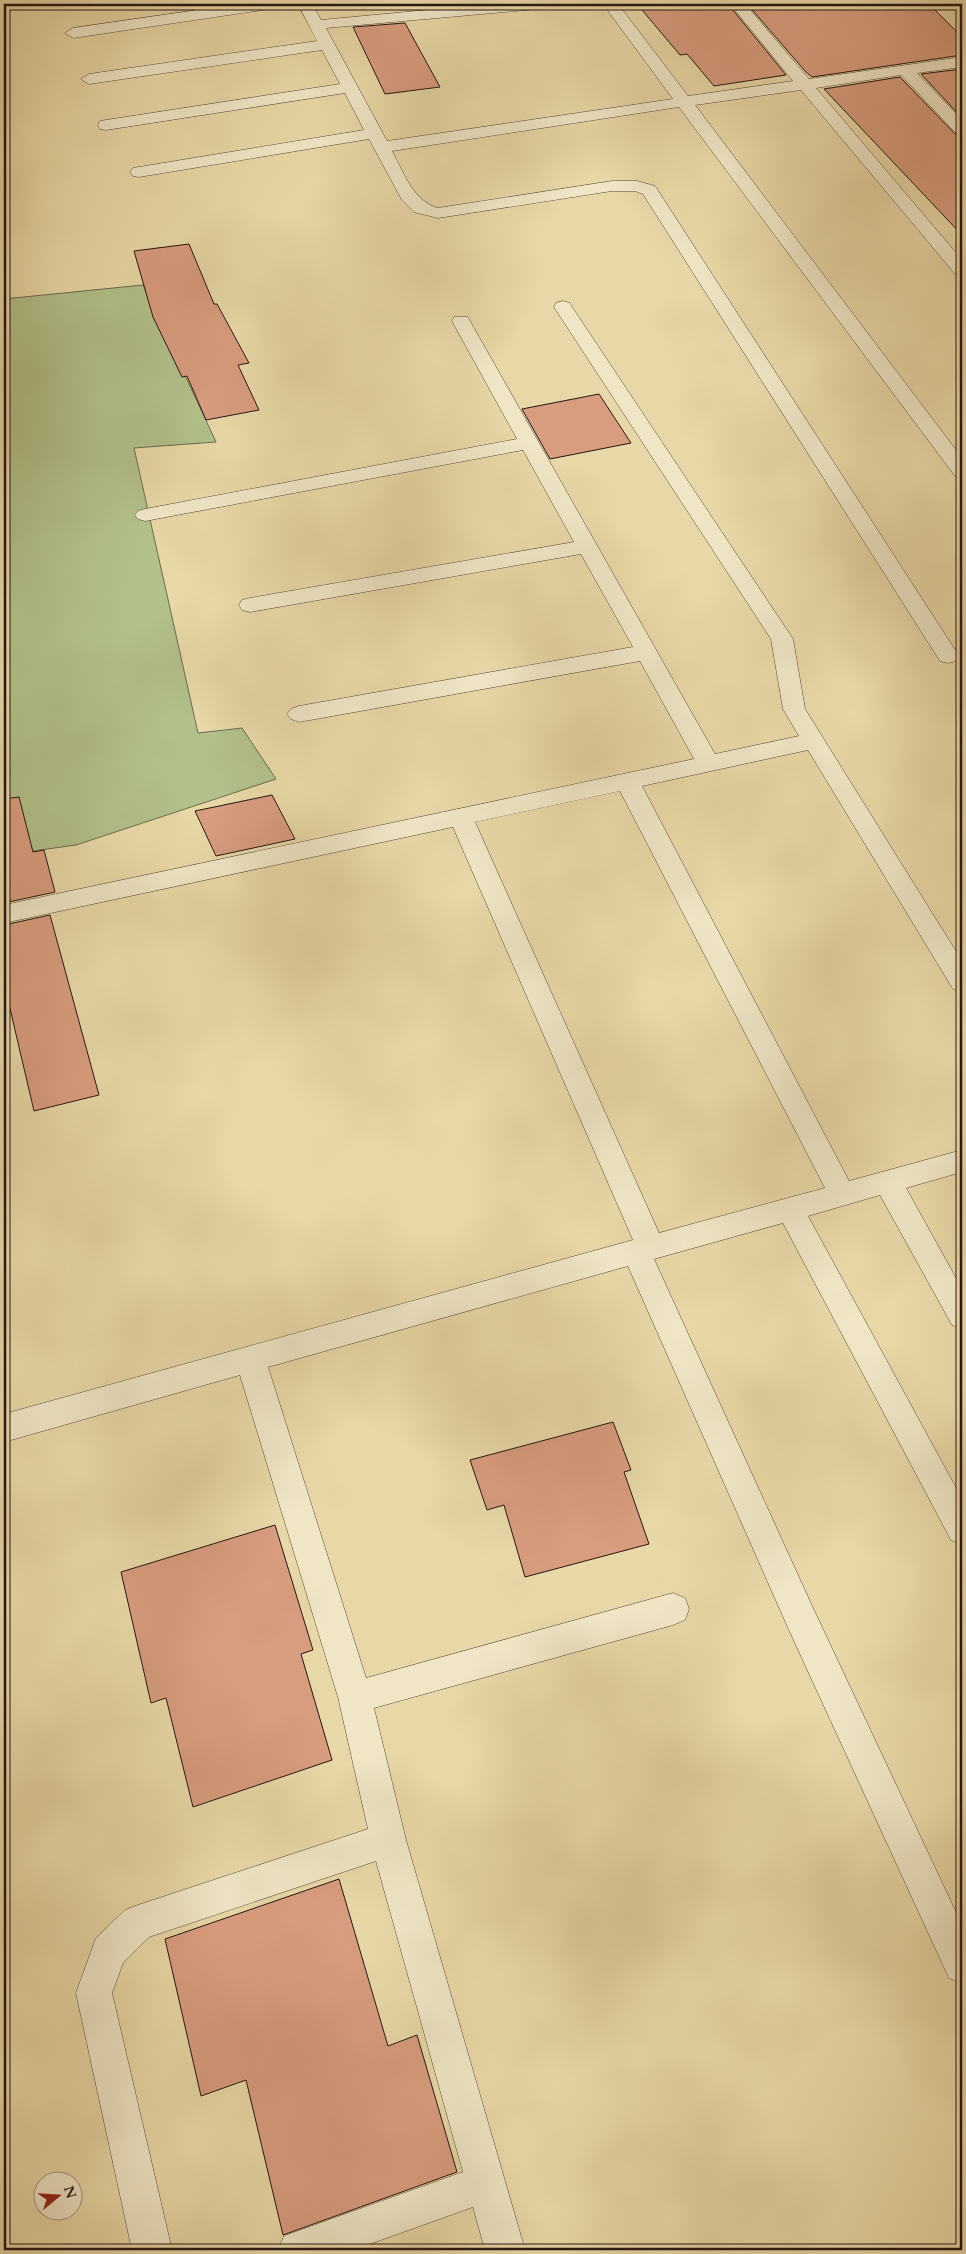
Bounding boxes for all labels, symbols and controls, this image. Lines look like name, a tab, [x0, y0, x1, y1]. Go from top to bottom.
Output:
north arrow	[32, 2172, 82, 2222]
text: N	[59, 2183, 81, 2201]

